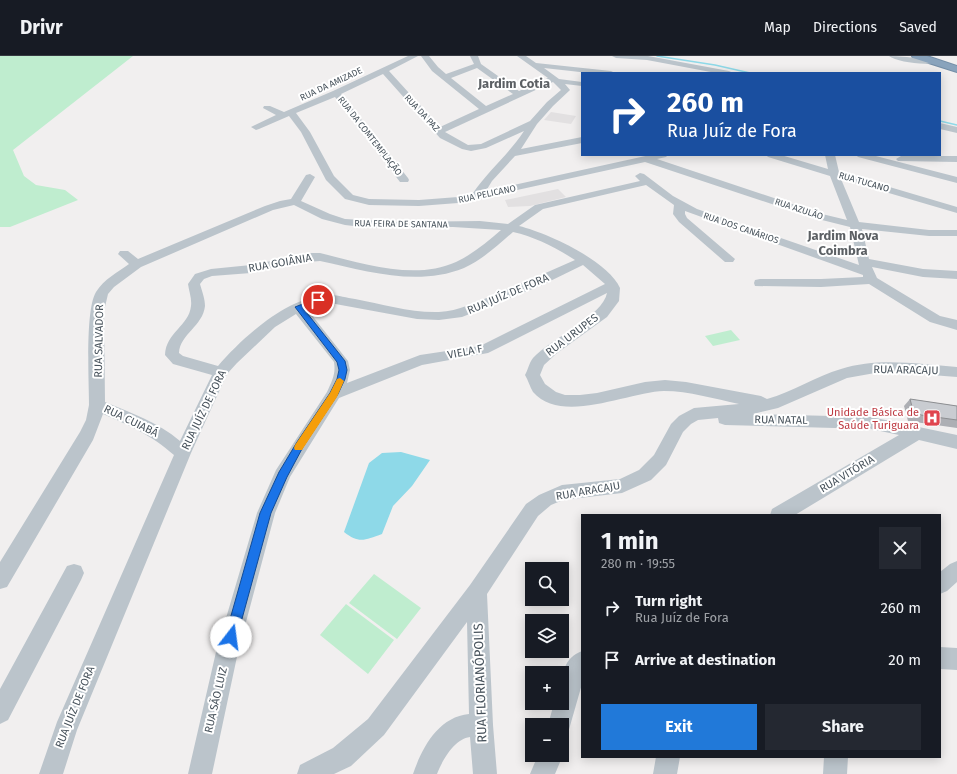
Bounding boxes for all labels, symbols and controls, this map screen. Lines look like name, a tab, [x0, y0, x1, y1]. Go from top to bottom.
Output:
text: Drivr	[20, 16, 63, 39]
text: Map	[764, 19, 791, 36]
text: Directions	[813, 19, 877, 36]
text: Saved	[899, 19, 937, 36]
street label: RUA DA AMIZADE	[298, 65, 364, 103]
district label: Jardim Cotia	[477, 76, 550, 91]
text: 260 m	[667, 86, 744, 119]
icon: right	[601, 88, 653, 140]
street label: RUA DA PAZ	[402, 93, 442, 134]
street label: RUA DA COMTEMPLAÇÃO	[335, 94, 405, 178]
text: Rua Juíz de Fora	[667, 120, 797, 142]
street label: RUA TUCANO	[838, 170, 890, 194]
street label: RUA PELICANO	[457, 183, 517, 205]
street label: RUA AZULÃO	[774, 196, 825, 222]
street label: RUA DOS CANÁRIOS	[702, 209, 780, 246]
street label: RUA FEIRA DE SANTANA	[354, 218, 449, 230]
district label: Jardim Nova Coimbra	[806, 228, 879, 258]
street label: RUA GOIÂNIA	[247, 251, 313, 275]
street label: RUA JUÍZ DE FORA	[465, 270, 551, 317]
pin	[301, 283, 335, 317]
icon: arrive	[307, 289, 329, 311]
street label: RUA SALVADOR	[92, 304, 106, 378]
street label: RUA URUPES	[543, 311, 601, 359]
street label: VIELA F	[446, 342, 484, 362]
street label: RUA ARACAJU	[873, 363, 939, 377]
street label: RUA JUÍZ DE FORA	[178, 367, 229, 452]
street label: RUA CUIABÁ	[102, 401, 161, 440]
place label: Unidade Básica de Saúde Turiguara	[827, 406, 919, 432]
hospital icon: Unidade Básica de Saúde Turiguara	[922, 408, 942, 428]
street label: RUA NATAL	[754, 413, 808, 427]
street label: RUA VITÓRIA	[817, 451, 877, 495]
street label: RUA ARACAJU	[555, 479, 621, 503]
text: 1 min	[601, 527, 659, 555]
button: close	[879, 527, 921, 569]
text: 280 m · 19:55	[601, 556, 675, 571]
map controls	[525, 562, 569, 762]
button: search	[525, 562, 569, 606]
text: Turn right	[635, 592, 702, 610]
icon: right	[601, 597, 623, 619]
text: 260 m	[880, 599, 921, 617]
text: Rua Juíz de Fora	[635, 610, 729, 625]
button: layers	[525, 614, 569, 658]
position arrow	[210, 616, 252, 658]
street label: RUA FLORIANÓPOLIS	[470, 623, 490, 743]
icon: arrive	[601, 649, 623, 671]
text: Arrive at destination	[635, 651, 776, 669]
text: 20 m	[888, 651, 921, 669]
street label: RUA JUÍZ DE FORA	[52, 663, 98, 750]
street label: RUA SÃO LUIZ	[202, 666, 230, 734]
button: +	[525, 666, 569, 710]
button: Exit	[601, 704, 757, 750]
button: Share	[765, 704, 921, 750]
button: −	[525, 718, 569, 762]

